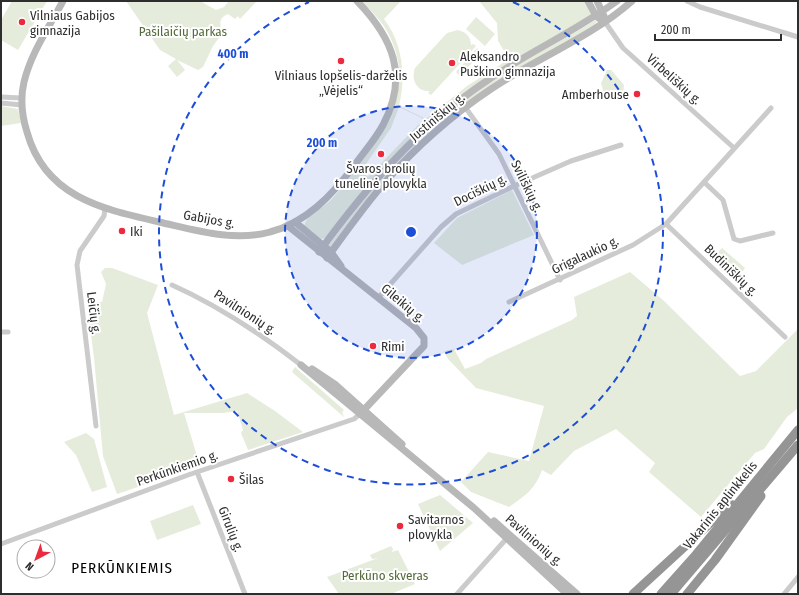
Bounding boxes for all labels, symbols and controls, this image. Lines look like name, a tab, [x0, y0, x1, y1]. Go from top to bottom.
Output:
place label: Vilniaus Gabijos gimnazija	[30, 8, 115, 38]
scale bar	[655, 16, 781, 42]
marker: Vilniaus Gabijos gimnazija	[17, 17, 27, 27]
text: 200 m	[661, 23, 691, 37]
park label: Pašilaičių parkas	[139, 24, 228, 39]
text: 400 m	[218, 47, 248, 61]
place label: Aleksandro Puškino gimnazija	[460, 49, 556, 79]
street label: Virbeliškių g.	[644, 51, 704, 108]
marker: Vilniaus lopšelis-darželis „Vėjelis“	[336, 56, 346, 66]
marker: Aleksandro Puškino gimnazija	[447, 58, 457, 68]
place label: Vilniaus lopšelis-darželis „Vėjelis“	[275, 68, 408, 98]
place label: Amberhouse	[562, 87, 629, 102]
marker: Amberhouse	[632, 89, 642, 99]
street label: Justiniškių g.	[406, 90, 468, 144]
text: 200 m	[306, 136, 337, 150]
marker: Švaros brolių tunelinė plovykla	[376, 149, 386, 159]
street label: Sviliškių g.	[508, 158, 546, 215]
place label: Švaros brolių tunelinė plovykla	[335, 161, 427, 191]
street label: Dociškių g.	[451, 171, 509, 209]
street label: Gabijos g.	[182, 207, 236, 231]
place label: Iki	[130, 224, 143, 239]
centre of rings	[404, 225, 418, 239]
marker: Iki	[117, 226, 127, 236]
street label: Grigalaukio g.	[549, 233, 621, 277]
street label: Budiniškių g.	[701, 241, 761, 299]
street label: Gileikių g.	[378, 281, 428, 326]
street label: Pavilnionių g.	[211, 286, 279, 338]
street label: Leičių g.	[84, 291, 104, 335]
place label: Rimi	[381, 339, 405, 354]
marker: Rimi	[368, 341, 378, 351]
street label: Perkūnkiemio g.	[134, 447, 220, 489]
street label: Vakarinis aplinkkelis	[680, 458, 760, 552]
place label: Šilas	[239, 472, 264, 487]
marker: Šilas	[226, 474, 236, 484]
street label: Girulių g.	[215, 504, 247, 554]
street label: Pavilnionių g.	[502, 511, 566, 569]
place label: Savitarnos plovykla	[408, 512, 464, 542]
marker: Savitarnos plovykla	[395, 521, 405, 531]
north arrow	[16, 539, 56, 579]
text: N	[23, 559, 37, 573]
district label: PERKŪNKIEMIS	[71, 559, 173, 577]
park label: Perkūno skveras	[342, 568, 429, 583]

